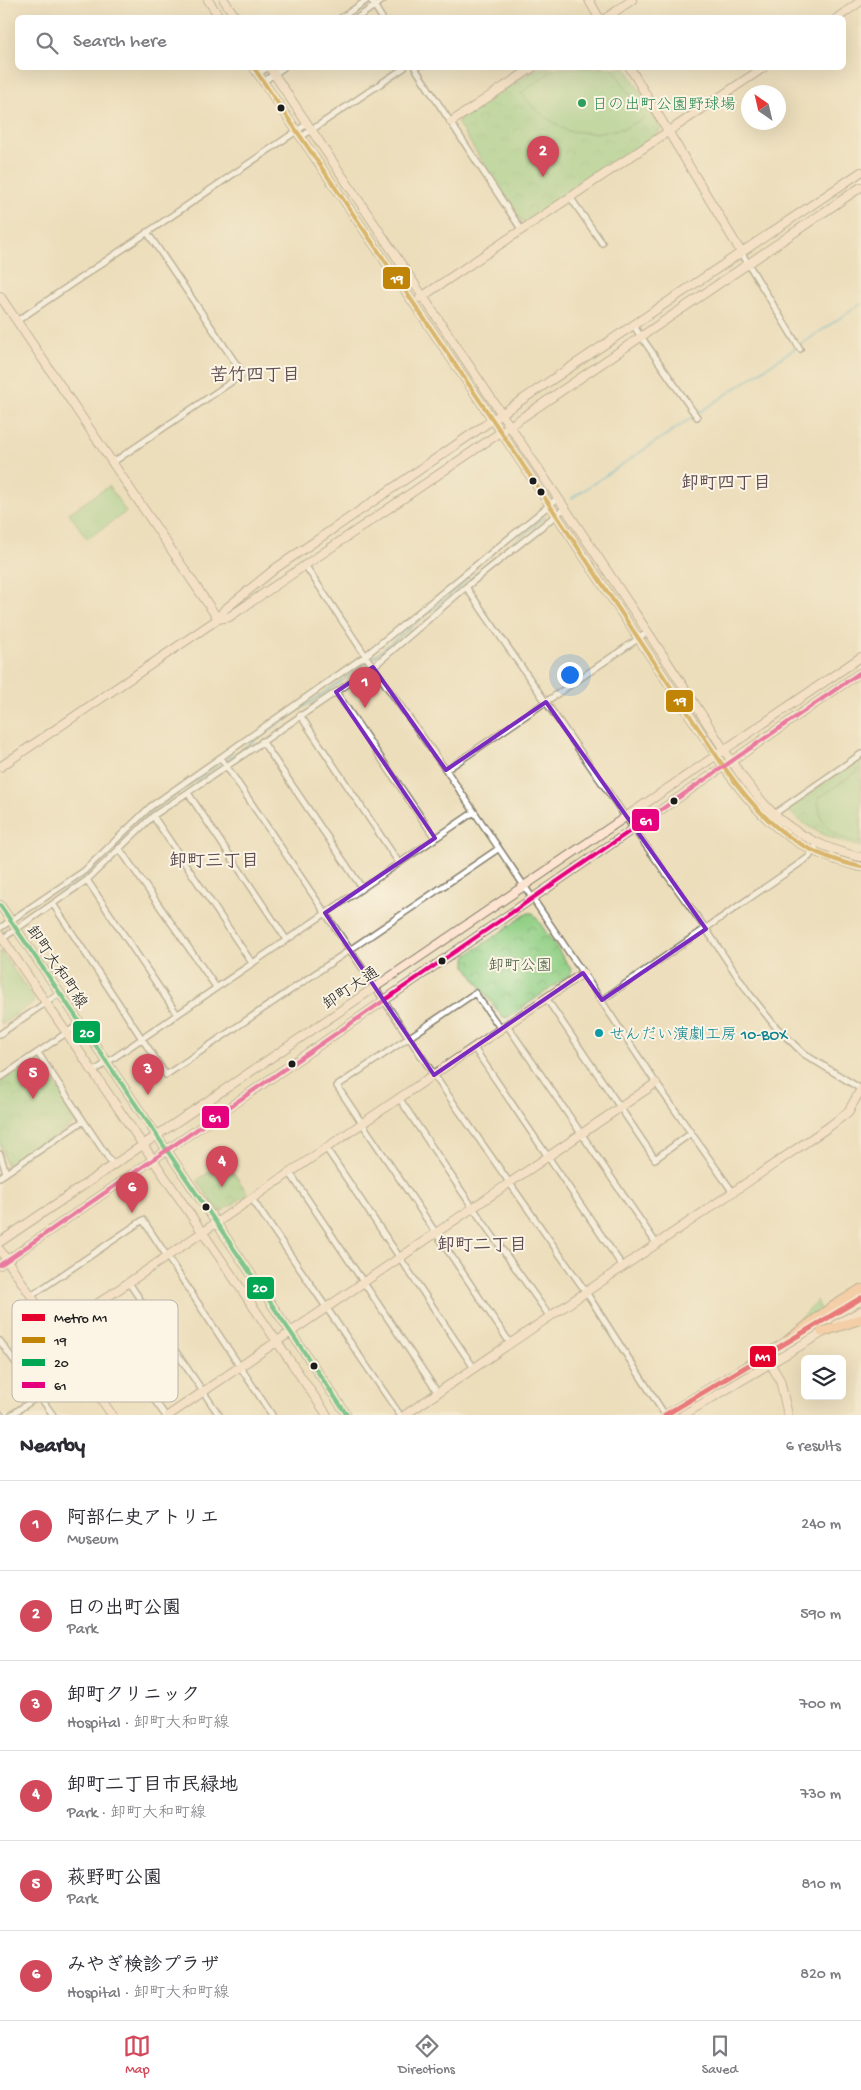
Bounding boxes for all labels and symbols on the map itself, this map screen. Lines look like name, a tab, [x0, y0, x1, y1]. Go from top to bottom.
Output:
north arrow	[741, 85, 786, 130]
place label: 日の出町公園野球場	[592, 95, 736, 116]
marker: 日の出町公園野球場	[576, 97, 588, 109]
unlabelled marker	[276, 103, 286, 113]
pin: 2	[527, 136, 559, 177]
line badge: 19	[382, 266, 411, 290]
text: 19	[390, 272, 403, 289]
district label: 苦竹四丁目	[210, 365, 300, 387]
district label: 卸町四丁目	[681, 473, 771, 495]
unlabelled marker	[528, 476, 538, 486]
unlabelled marker	[536, 487, 546, 497]
your location	[557, 662, 583, 688]
pin: 1	[349, 667, 381, 708]
line badge: 19	[665, 689, 694, 713]
text: 19	[673, 694, 686, 711]
unlabelled marker	[669, 796, 679, 806]
line badge: 61	[631, 808, 660, 832]
text: 61	[640, 814, 653, 831]
district label: 卸町三丁目	[169, 851, 259, 873]
street label: 卸町大和町線	[20, 922, 91, 1013]
unlabelled marker	[437, 956, 447, 966]
park label: 卸町公園	[488, 957, 552, 977]
street label: 卸町大通	[320, 963, 384, 1016]
line badge: 20	[72, 1020, 101, 1044]
text: 20	[80, 1026, 94, 1043]
place label: せんだい演劇工房 10-BOX	[609, 1026, 788, 1046]
marker: せんだい演劇工房 10-BOX	[593, 1027, 605, 1039]
pin: 3	[132, 1054, 164, 1095]
pin: 5	[17, 1058, 49, 1099]
unlabelled marker	[287, 1059, 297, 1069]
line badge: 61	[201, 1105, 230, 1129]
text: 61	[209, 1111, 222, 1128]
pin: 4	[206, 1146, 238, 1187]
pin: 6	[116, 1172, 148, 1213]
unlabelled marker	[201, 1202, 211, 1212]
district label: 卸町二丁目	[437, 1235, 527, 1257]
line badge: 20	[246, 1276, 275, 1300]
text: 20	[253, 1281, 267, 1298]
legend	[12, 1300, 178, 1402]
text: Metro M1	[54, 1311, 108, 1328]
text: 19	[53, 1334, 67, 1351]
line badge: M1	[749, 1345, 777, 1368]
text: M1	[755, 1350, 771, 1367]
text: 20	[54, 1356, 69, 1373]
unlabelled marker	[309, 1361, 319, 1371]
text: 61	[54, 1379, 67, 1396]

